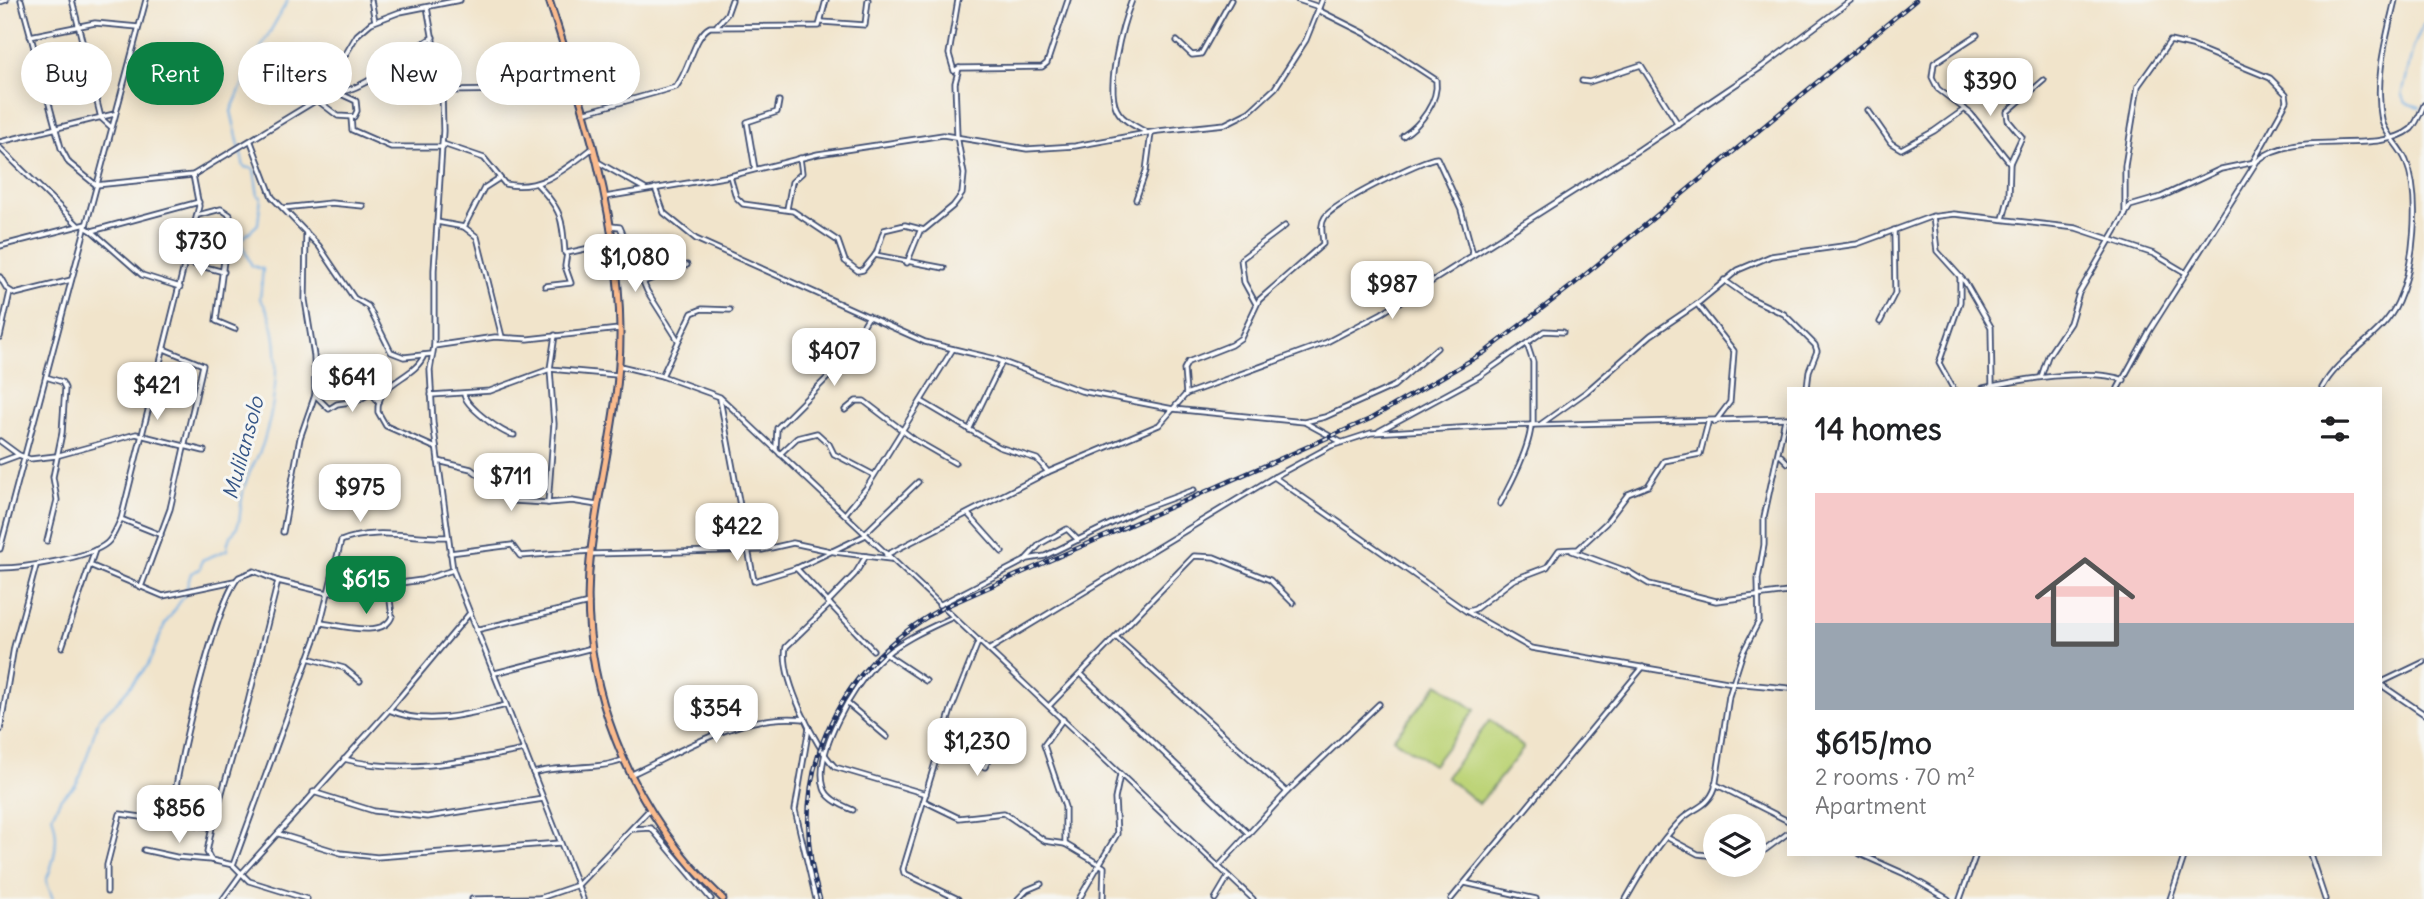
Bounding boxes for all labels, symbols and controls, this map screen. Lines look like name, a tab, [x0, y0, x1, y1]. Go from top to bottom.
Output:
chip: Buy	[21, 42, 112, 105]
chip: Rent	[126, 42, 224, 105]
chip: Filters	[238, 42, 352, 105]
chip: New	[366, 42, 462, 105]
chip: Apartment	[476, 42, 640, 105]
pin: $390	[1949, 58, 2031, 118]
text: $390	[1963, 66, 2017, 95]
pin: $730	[160, 218, 242, 278]
text: $730	[175, 226, 227, 255]
pin: $1,080	[578, 234, 692, 294]
text: $1,080	[600, 242, 670, 271]
pin: $987	[1351, 262, 1433, 321]
text: $987	[1367, 269, 1417, 298]
pin: $407	[793, 328, 875, 388]
text: $407	[808, 336, 860, 365]
pin: $641	[311, 354, 393, 414]
pin: $421	[116, 362, 198, 422]
text: $641	[328, 362, 376, 391]
text: $421	[133, 370, 181, 399]
water label: Mulilansolo	[216, 392, 270, 502]
text: 14 homes	[1815, 410, 1942, 448]
icon: filters	[2316, 410, 2354, 448]
pin: $711	[470, 454, 552, 513]
text: $711	[490, 461, 532, 490]
pin: $975	[319, 464, 401, 524]
text: $975	[335, 472, 385, 501]
pin: $422	[696, 504, 778, 563]
text: $422	[711, 511, 763, 540]
icon: home	[2022, 539, 2148, 665]
pin: $615	[325, 556, 407, 616]
text: $615	[342, 564, 390, 593]
pin: $354	[675, 686, 757, 745]
text: $354	[690, 693, 742, 722]
pin: $1,230	[920, 718, 1034, 778]
text: $615/mo	[1815, 724, 1932, 762]
text: $1,230	[943, 726, 1011, 755]
text: 2 rooms · 70 m²	[1815, 762, 1975, 791]
pin: $856	[138, 786, 220, 845]
text: Apartment	[1815, 791, 1927, 820]
text: $856	[153, 793, 205, 822]
map controls	[1703, 814, 1766, 877]
button: layers	[1703, 814, 1766, 877]

